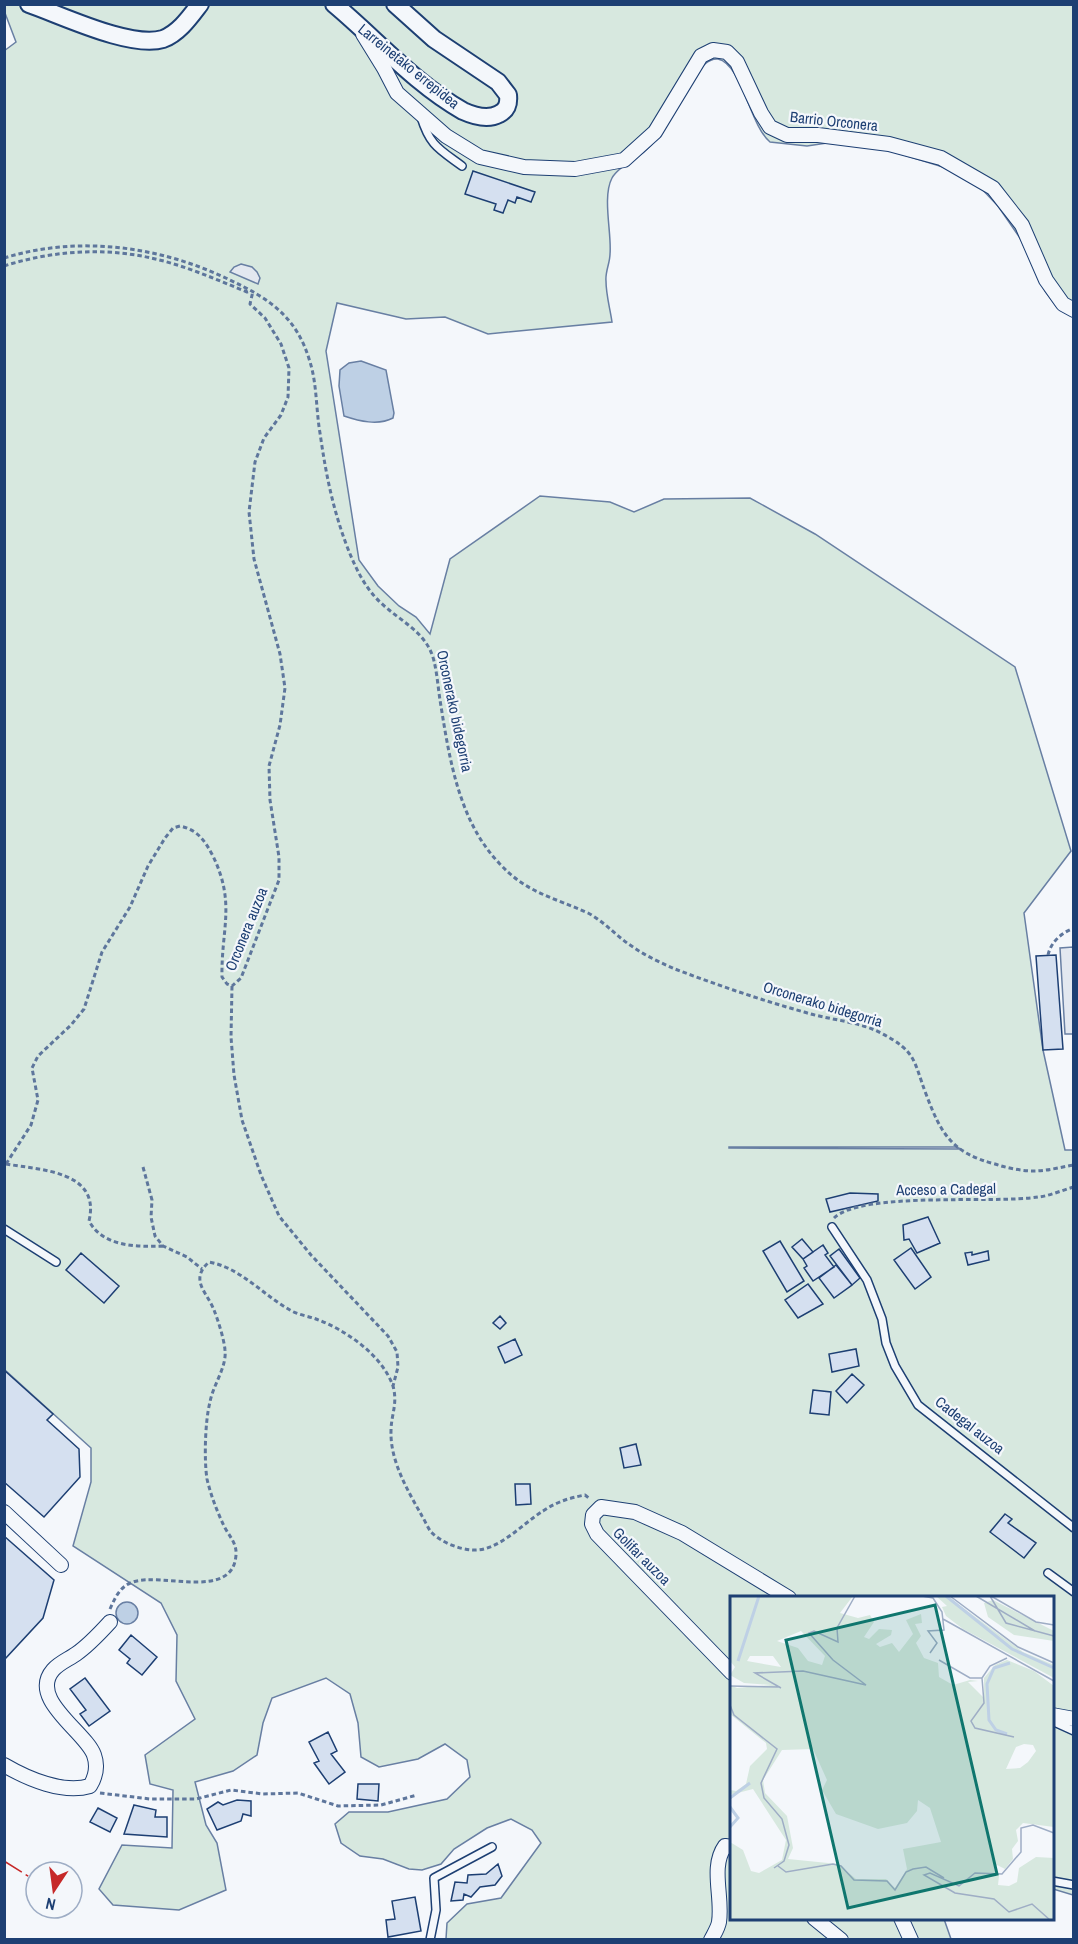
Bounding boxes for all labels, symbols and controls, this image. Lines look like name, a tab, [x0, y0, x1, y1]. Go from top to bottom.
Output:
street label: Larreinetako errepidea	[354, 18, 464, 114]
street label: Barrio Orconera	[789, 106, 879, 136]
street label: Orconerako bidegorria	[432, 648, 478, 774]
street label: Orconera auzoa	[220, 884, 272, 974]
street label: Orconerako bidegorria	[761, 976, 885, 1032]
street label: Acceso a Cadegal	[895, 1178, 996, 1200]
street label: Cadegal auzoa	[931, 1391, 1009, 1459]
street label: Golifar auzoa	[608, 1522, 676, 1590]
inset map	[730, 1596, 1054, 1920]
north arrow	[24, 1860, 84, 1920]
text: N	[44, 1893, 58, 1916]

